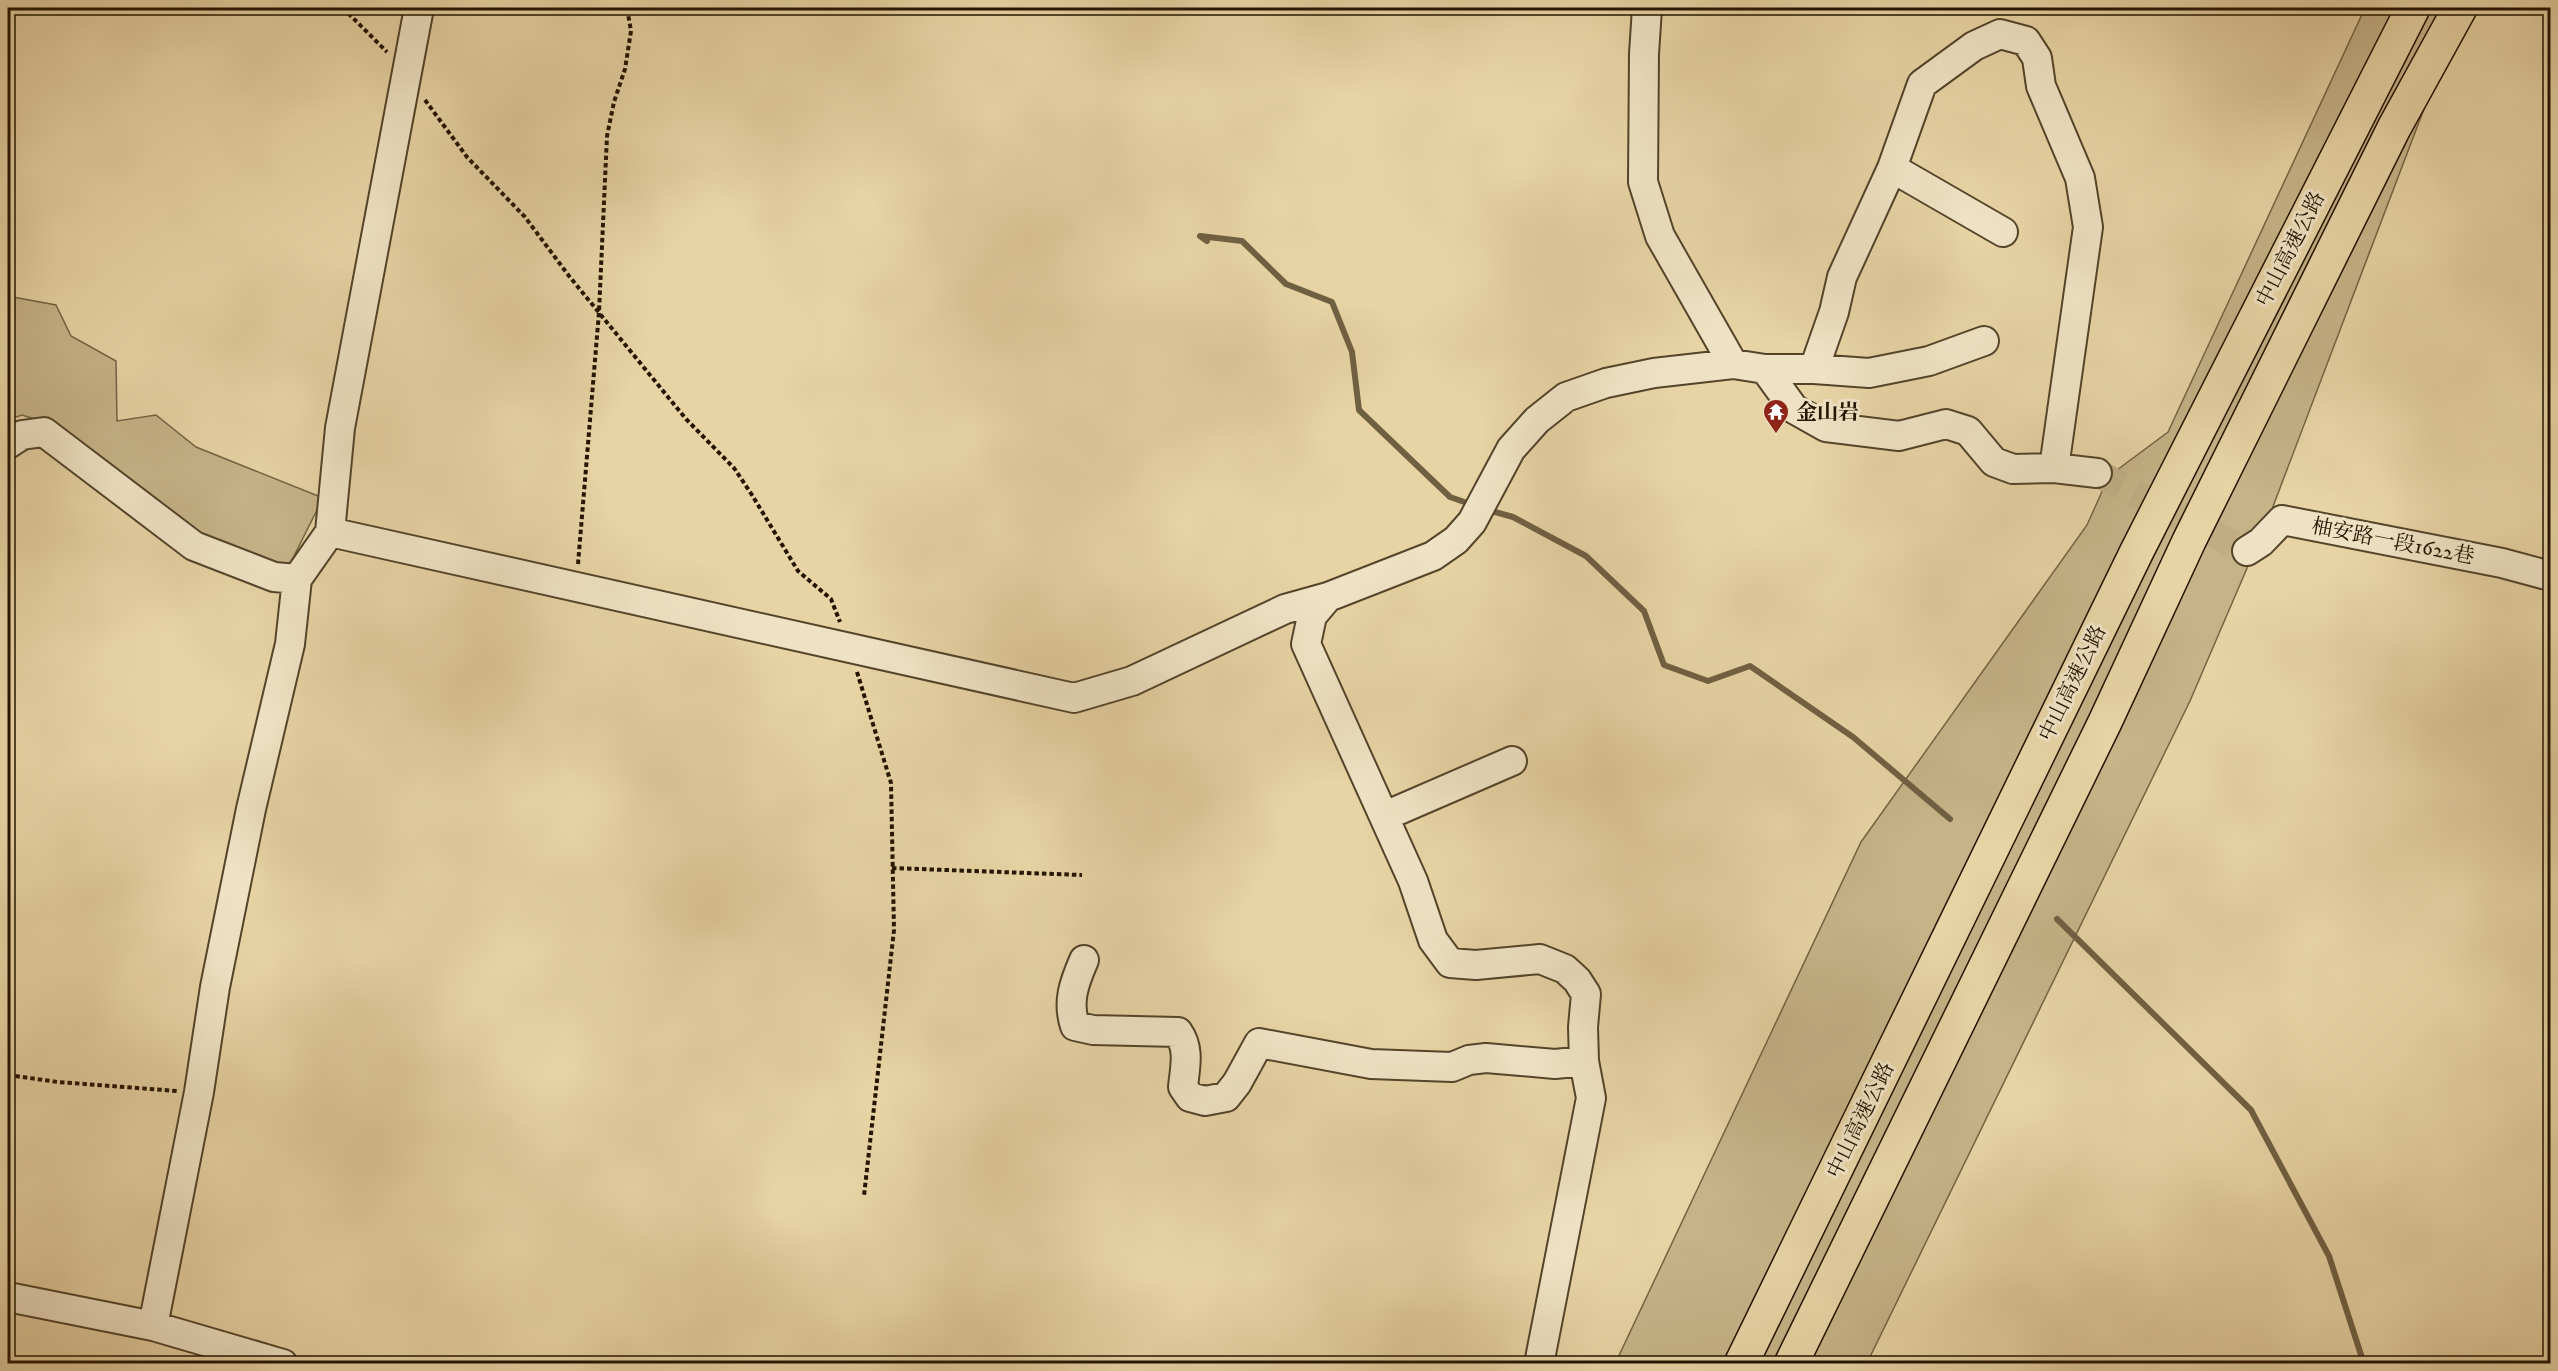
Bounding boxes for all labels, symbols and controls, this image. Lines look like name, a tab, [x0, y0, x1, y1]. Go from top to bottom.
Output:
street label: 中山高速公路	[2251, 187, 2331, 311]
temple icon: 金山岩	[1761, 397, 1791, 435]
place label: 金山岩	[1796, 400, 1859, 426]
street label: 柚安路一段1622巷	[2309, 513, 2476, 571]
street label: 中山高速公路	[2034, 621, 2112, 746]
street label: 中山高速公路	[1822, 1058, 1900, 1183]

